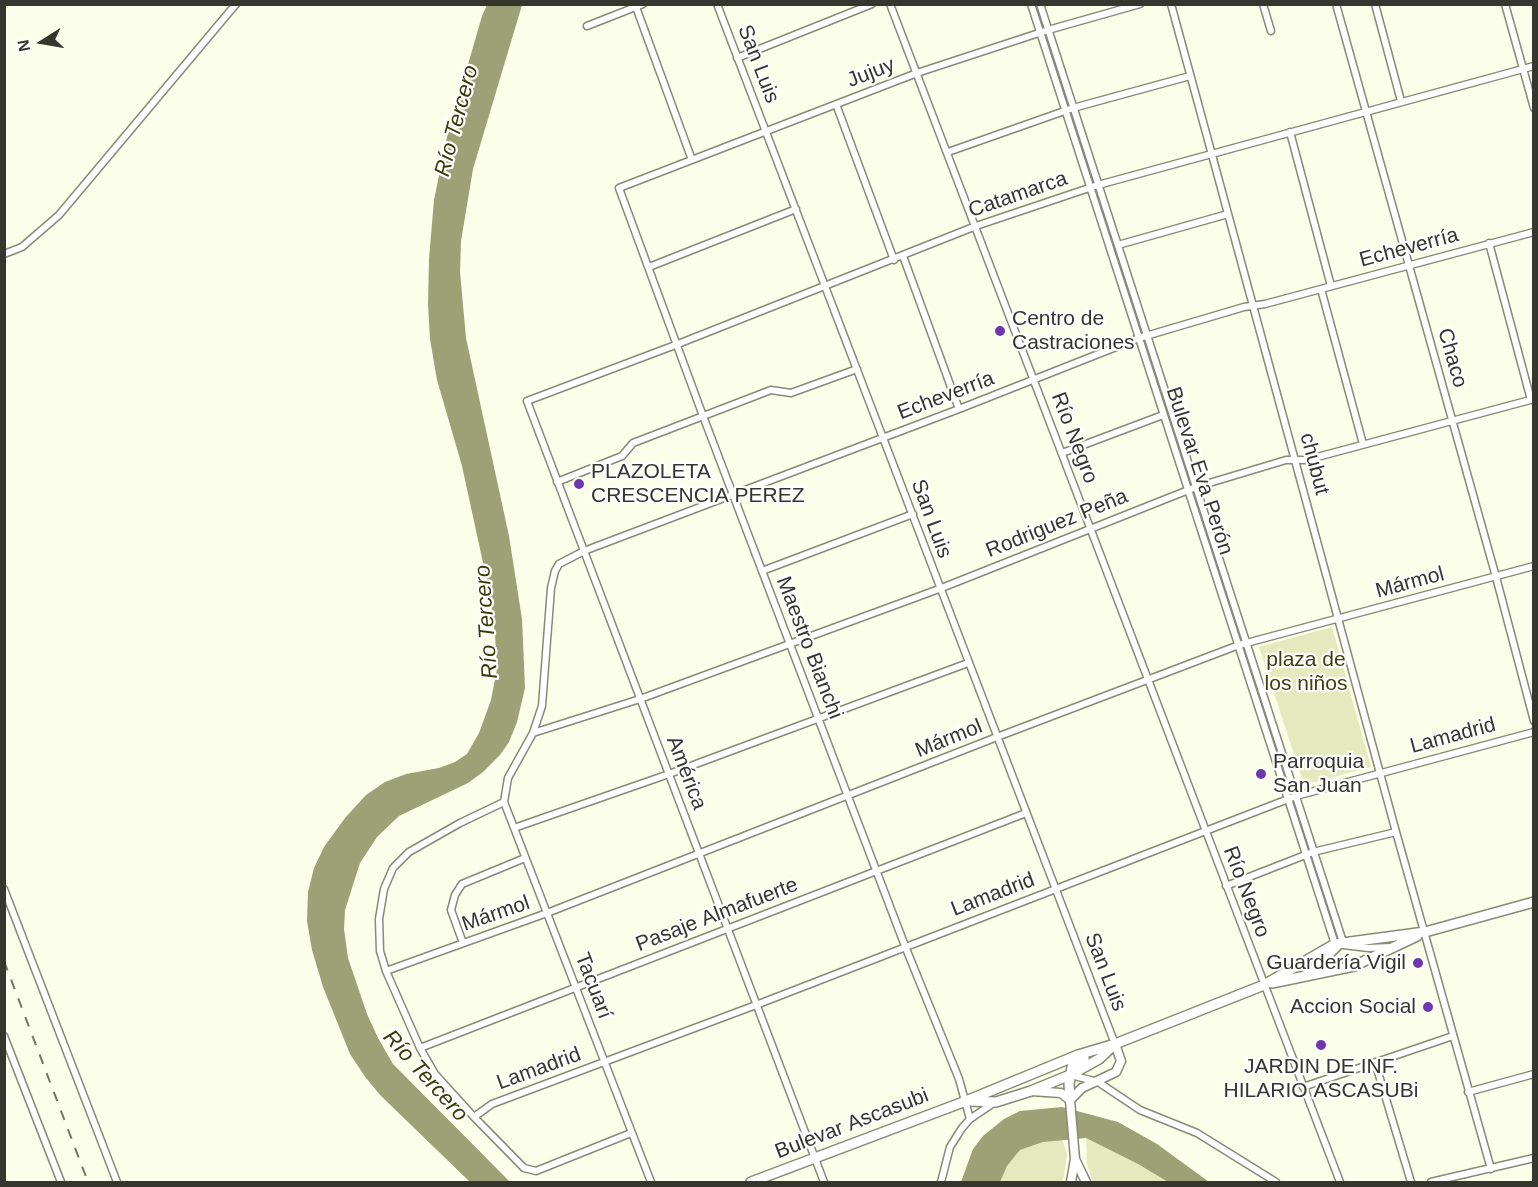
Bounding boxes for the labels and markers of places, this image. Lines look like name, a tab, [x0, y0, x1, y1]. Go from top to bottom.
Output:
place label: Centro de Castraciones	[1012, 306, 1135, 356]
marker: Centro de Castraciones	[993, 324, 1007, 338]
place label: PLAZOLETA CRESCENCIA PEREZ	[591, 459, 805, 509]
marker: PLAZOLETA CRESCENCIA PEREZ	[572, 477, 586, 491]
place label: Parroquia San Juan	[1273, 749, 1364, 799]
marker: Parroquia San Juan	[1254, 767, 1268, 781]
place label: Guardería Vigil	[1266, 950, 1406, 976]
marker: Guardería Vigil	[1411, 956, 1425, 970]
place label: Accion Social	[1290, 994, 1416, 1020]
marker: Accion Social	[1421, 1000, 1435, 1014]
marker: JARDIN DE INF. HILARIO ASCASUBi	[1314, 1038, 1328, 1052]
place label: JARDIN DE INF. HILARIO ASCASUBi	[1224, 1054, 1418, 1104]

